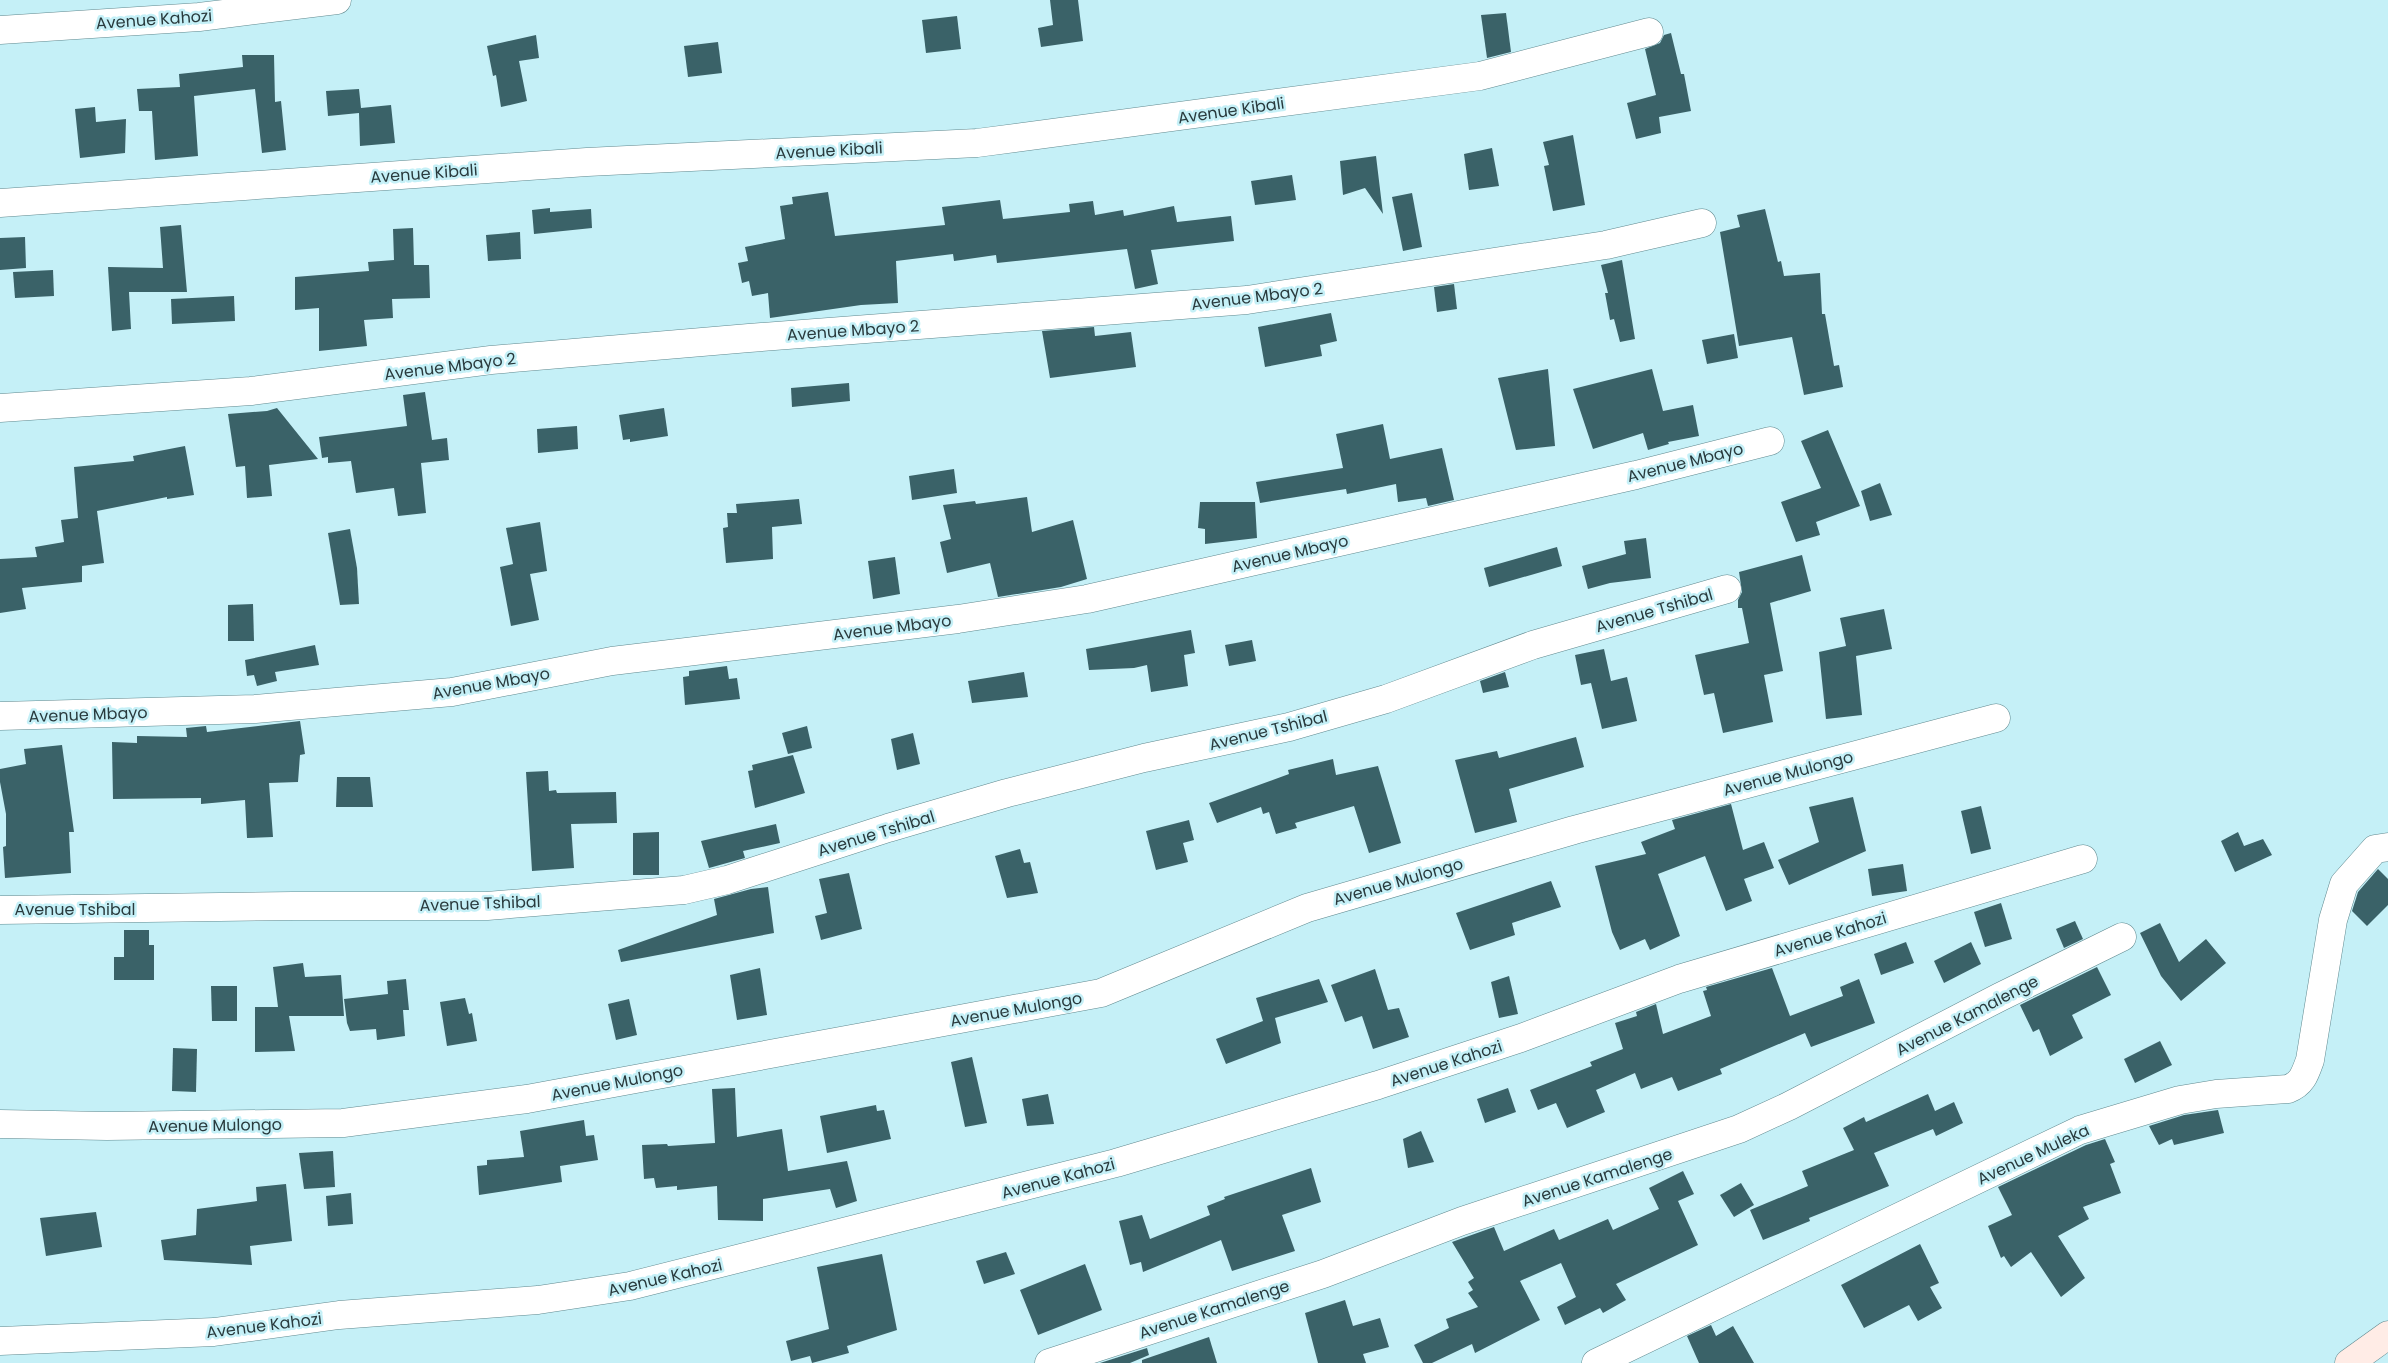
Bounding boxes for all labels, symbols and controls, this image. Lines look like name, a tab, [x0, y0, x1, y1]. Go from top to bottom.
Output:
street label: Avenue Kahozi	[95, 4, 213, 35]
street label: Avenue Kibali	[1176, 92, 1286, 129]
street label: Avenue Kibali	[775, 136, 883, 165]
street label: Avenue Kibali	[370, 158, 478, 189]
street label: Avenue Mbayo 2	[1190, 277, 1324, 316]
street label: Avenue Mbayo 2	[786, 314, 920, 347]
street label: Avenue Mbayo 2	[383, 347, 517, 386]
street label: Avenue Mbayo	[1625, 437, 1746, 488]
street label: Avenue Mbayo	[1230, 529, 1351, 578]
street label: Avenue Tshibal	[1593, 583, 1716, 638]
street label: Avenue Mbayo	[832, 609, 953, 646]
street label: Avenue Mbayo	[430, 662, 552, 705]
street label: Avenue Mbayo	[28, 701, 148, 728]
street label: Avenue Tshibal	[1207, 705, 1330, 756]
street label: Avenue Mulongo	[1721, 745, 1856, 802]
street label: Avenue Tshibal	[815, 805, 937, 862]
street label: Avenue Mulongo	[1331, 852, 1466, 911]
street label: Avenue Tshibal	[419, 890, 541, 917]
street label: Avenue Tshibal	[14, 898, 136, 921]
street label: Avenue Kahozi	[1771, 906, 1889, 962]
street label: Avenue Kamalenge	[1892, 970, 2042, 1061]
street label: Avenue Mulongo	[948, 987, 1084, 1032]
street label: Avenue Kahozi	[1387, 1035, 1505, 1092]
street label: Avenue Mulongo	[549, 1058, 685, 1107]
street label: Avenue Mulongo	[148, 1113, 282, 1138]
street label: Avenue Muleka	[1973, 1118, 2093, 1191]
street label: Avenue Kamalenge	[1519, 1142, 1675, 1213]
street label: Avenue Kahozi	[999, 1152, 1117, 1205]
street label: Avenue Kahozi	[606, 1253, 724, 1302]
street label: Avenue Kamalenge	[1136, 1274, 1292, 1345]
street label: Avenue Kahozi	[205, 1307, 323, 1344]

